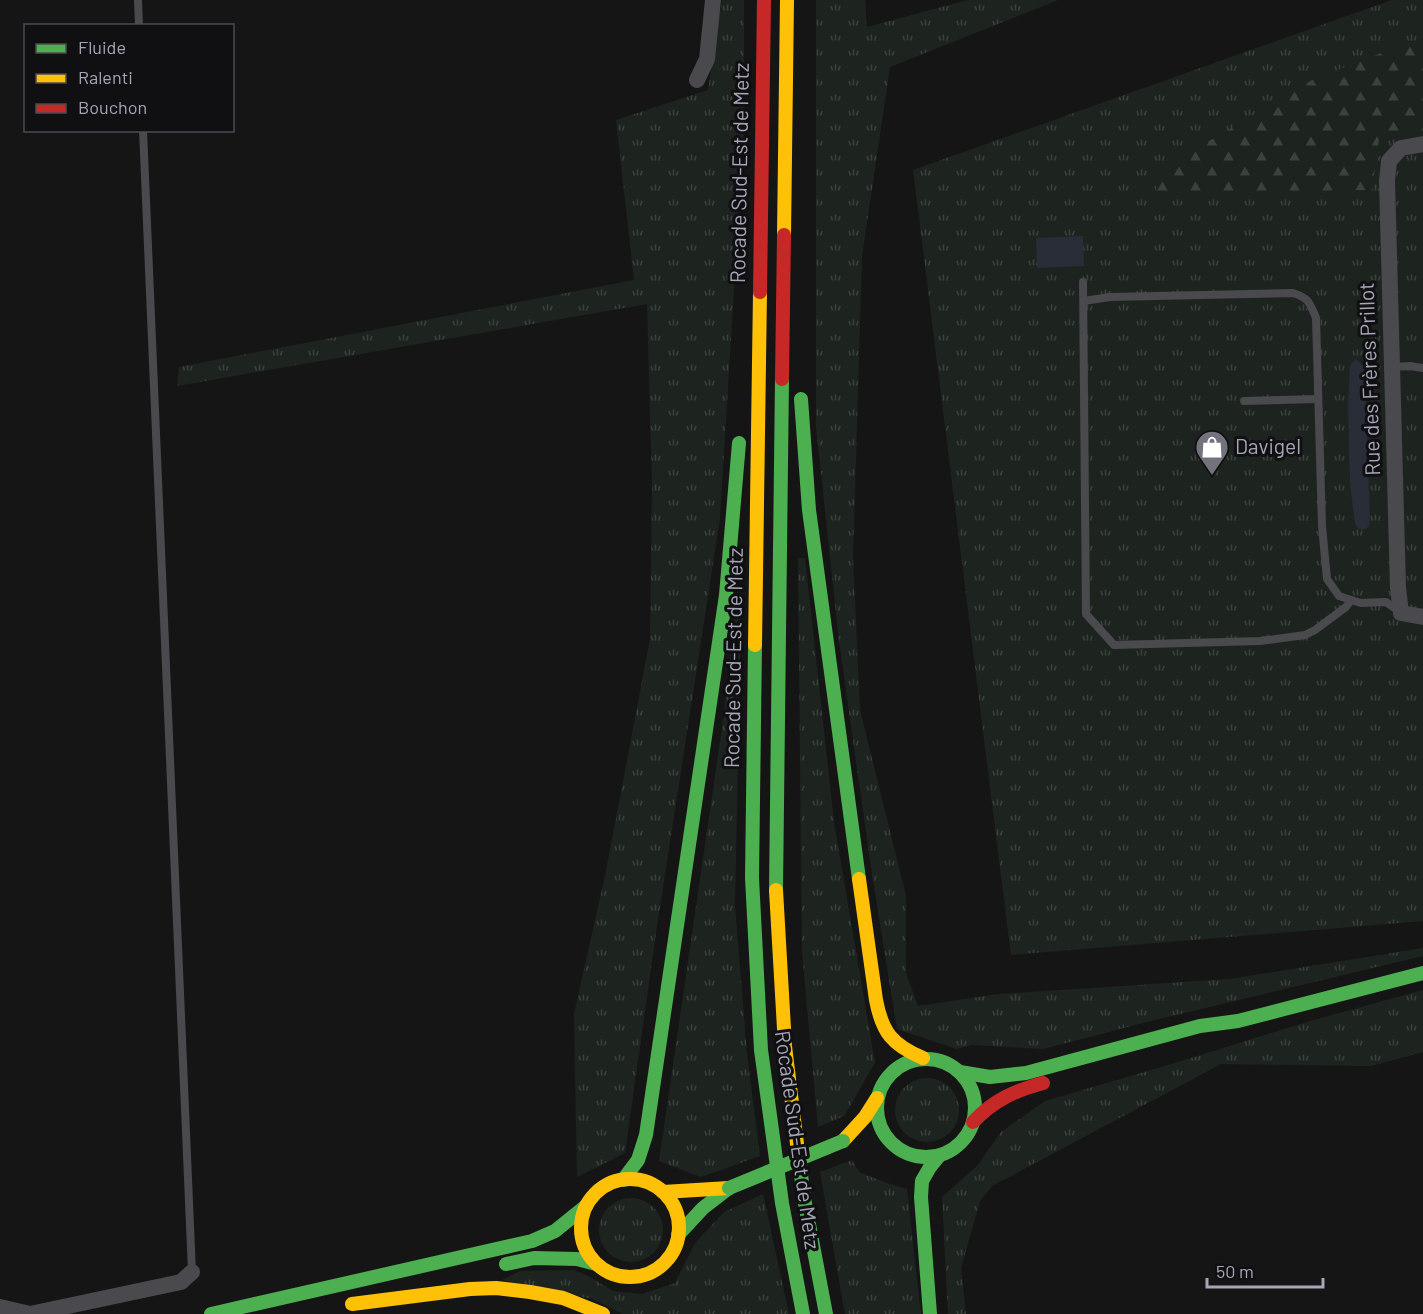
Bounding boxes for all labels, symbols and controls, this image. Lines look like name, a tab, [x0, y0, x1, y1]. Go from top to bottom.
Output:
legend	[24, 24, 234, 132]
text: Fluide	[78, 36, 126, 58]
street label: Rocade Sud-Est de Metz	[724, 62, 753, 283]
text: Ralenti	[78, 66, 133, 88]
text: Bouchon	[78, 96, 147, 118]
street label: Rue des Frères Prillot	[1353, 282, 1384, 476]
shop icon: Davigel	[1194, 429, 1230, 476]
place label: Davigel	[1235, 433, 1301, 458]
street label: Rocade Sud-Est de Metz	[718, 547, 747, 768]
street label: Rocade Sud-Est de Metz	[771, 1029, 826, 1251]
scale bar	[1207, 1251, 1322, 1289]
text: 50 m	[1216, 1260, 1254, 1282]

